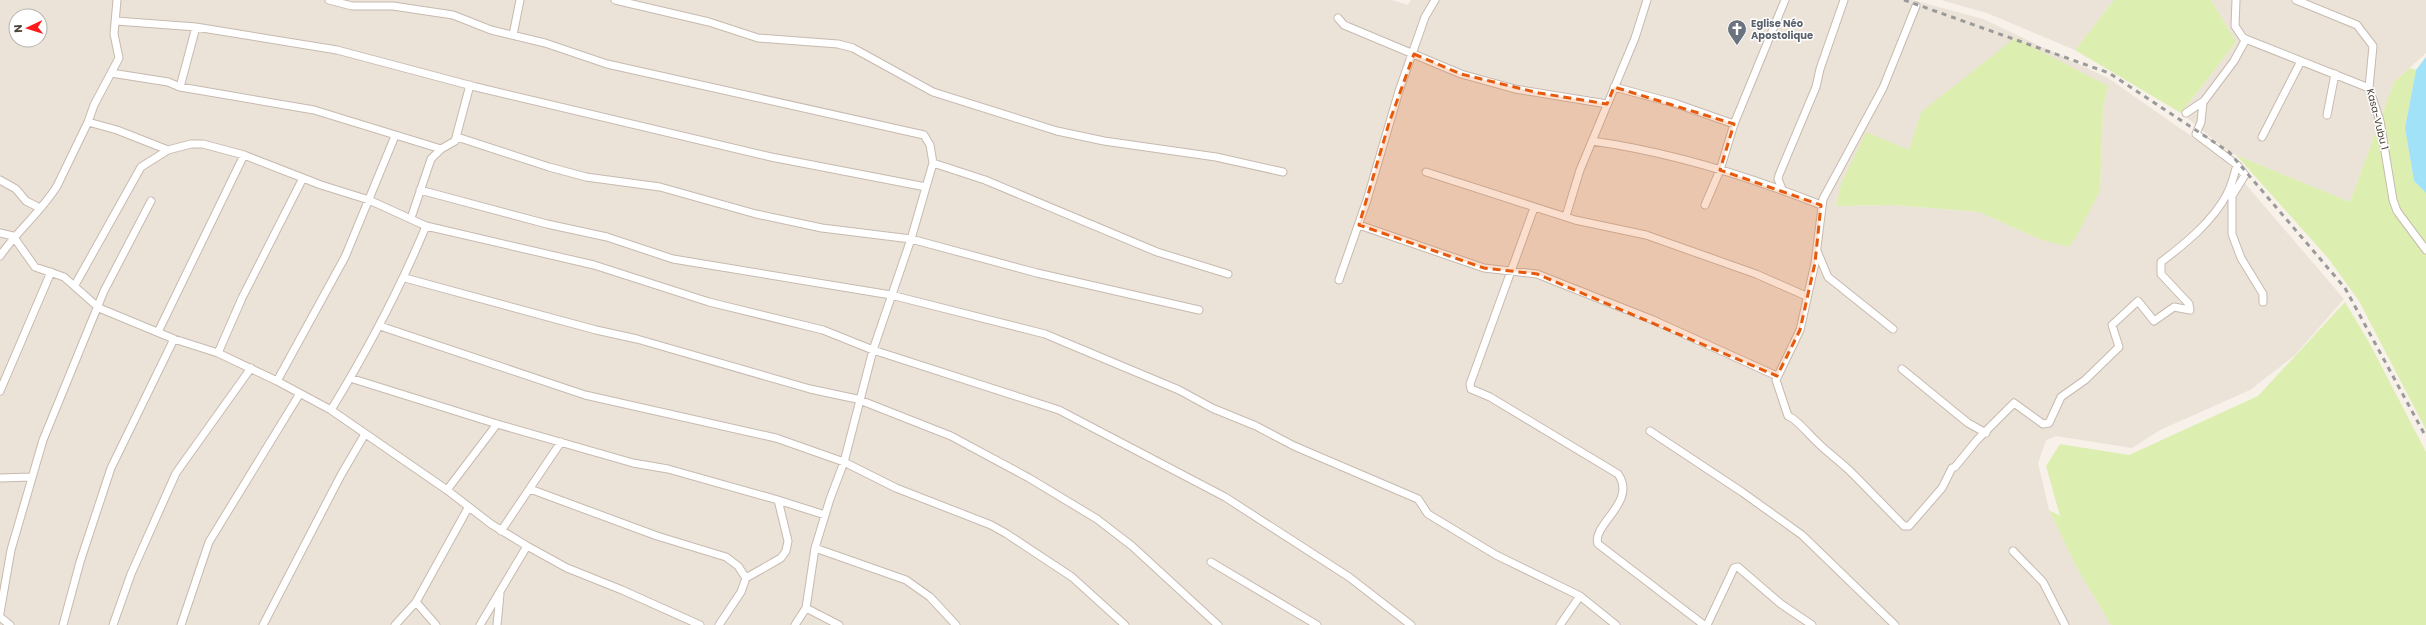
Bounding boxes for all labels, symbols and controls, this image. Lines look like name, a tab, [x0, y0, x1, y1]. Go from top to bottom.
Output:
north arrow	[8, 8, 48, 48]
place label: Eglise Néo Apostolique	[1751, 16, 1813, 43]
church icon: Eglise Néo Apostolique	[1726, 18, 1748, 46]
text: N	[10, 24, 26, 33]
street label: Kasa-Vubu 1	[2363, 87, 2392, 151]

